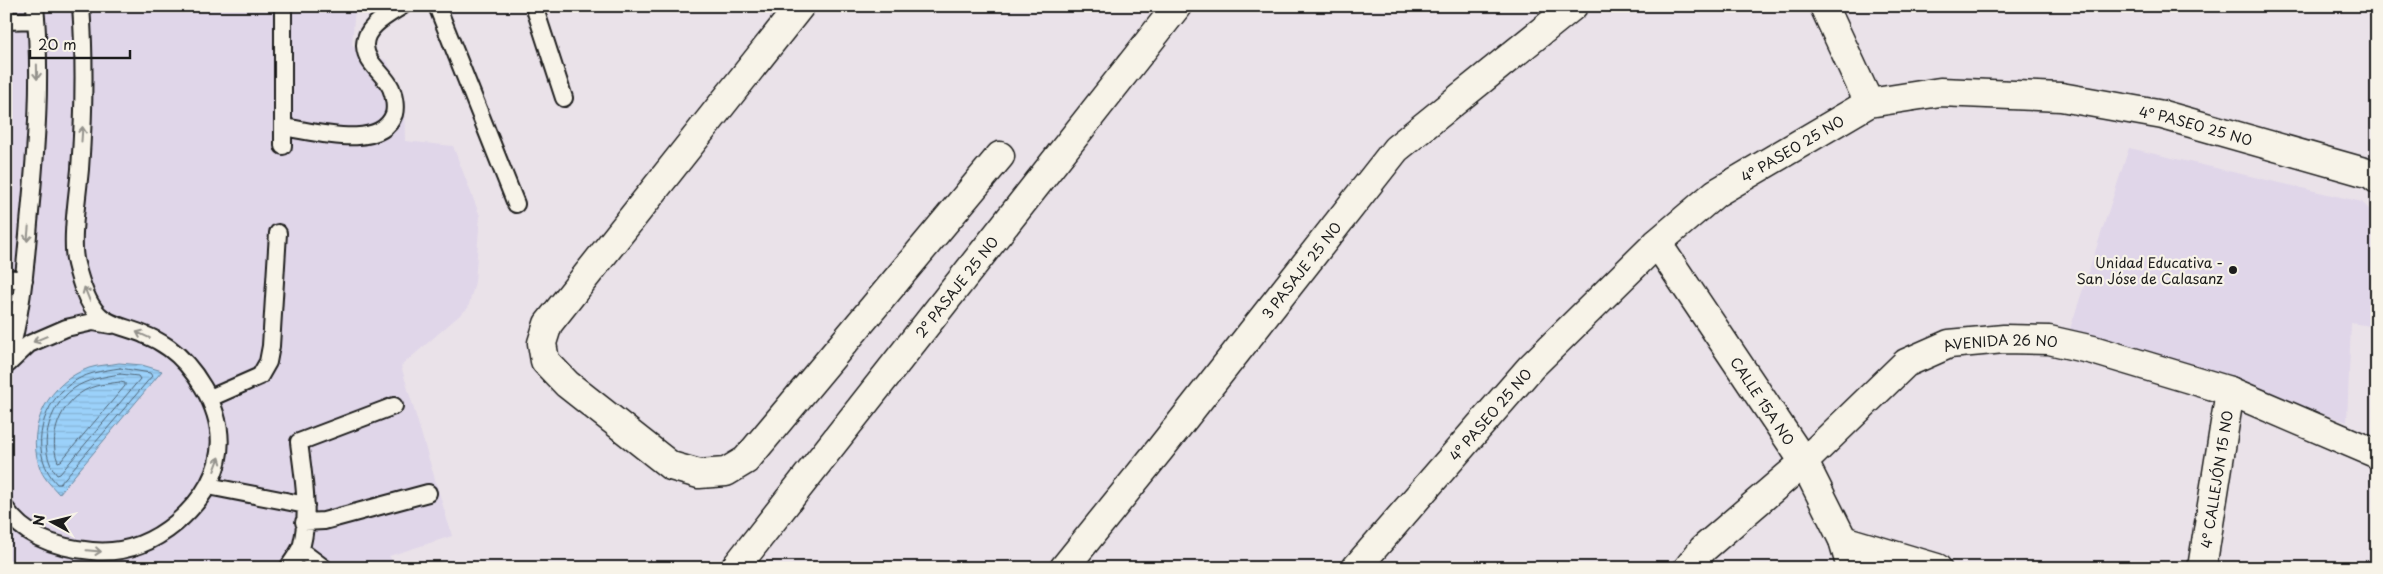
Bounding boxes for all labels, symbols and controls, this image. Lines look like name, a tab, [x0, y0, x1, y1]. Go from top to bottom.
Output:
scale bar	[30, 28, 130, 60]
text: 20 m	[38, 32, 77, 55]
one-way arrow	[32, 64, 42, 80]
street label: 4° PASEO 25 NO	[2138, 100, 2255, 150]
street label: 4° PASEO 25 NO	[1737, 110, 1848, 187]
one-way arrow	[77, 126, 87, 142]
street label: 3 PASAJE 25 NO	[1256, 217, 1346, 323]
one-way arrow	[23, 226, 33, 242]
street label: 2° PASAJE 25 NO	[910, 231, 1003, 342]
place label: Unidad Educativa - San Jóse de Calasanz	[2076, 252, 2223, 289]
marker: Unidad Educativa - San Jóse de Calasanz	[2227, 264, 2239, 276]
one-way arrow	[81, 287, 91, 302]
street label: AVENIDA 26 NO	[1939, 328, 2060, 356]
one-way arrow	[136, 329, 151, 339]
one-way arrow	[33, 335, 48, 345]
street label: CALLE 15A NO	[1726, 352, 1800, 449]
street label: 4° PASEO 25 NO	[1444, 363, 1536, 465]
street label: 4° CALLEJÓN 15 NO	[2195, 409, 2237, 550]
one-way arrow	[213, 457, 222, 472]
north arrow	[28, 496, 78, 546]
text: N	[28, 514, 50, 527]
one-way arrow	[85, 546, 101, 556]

